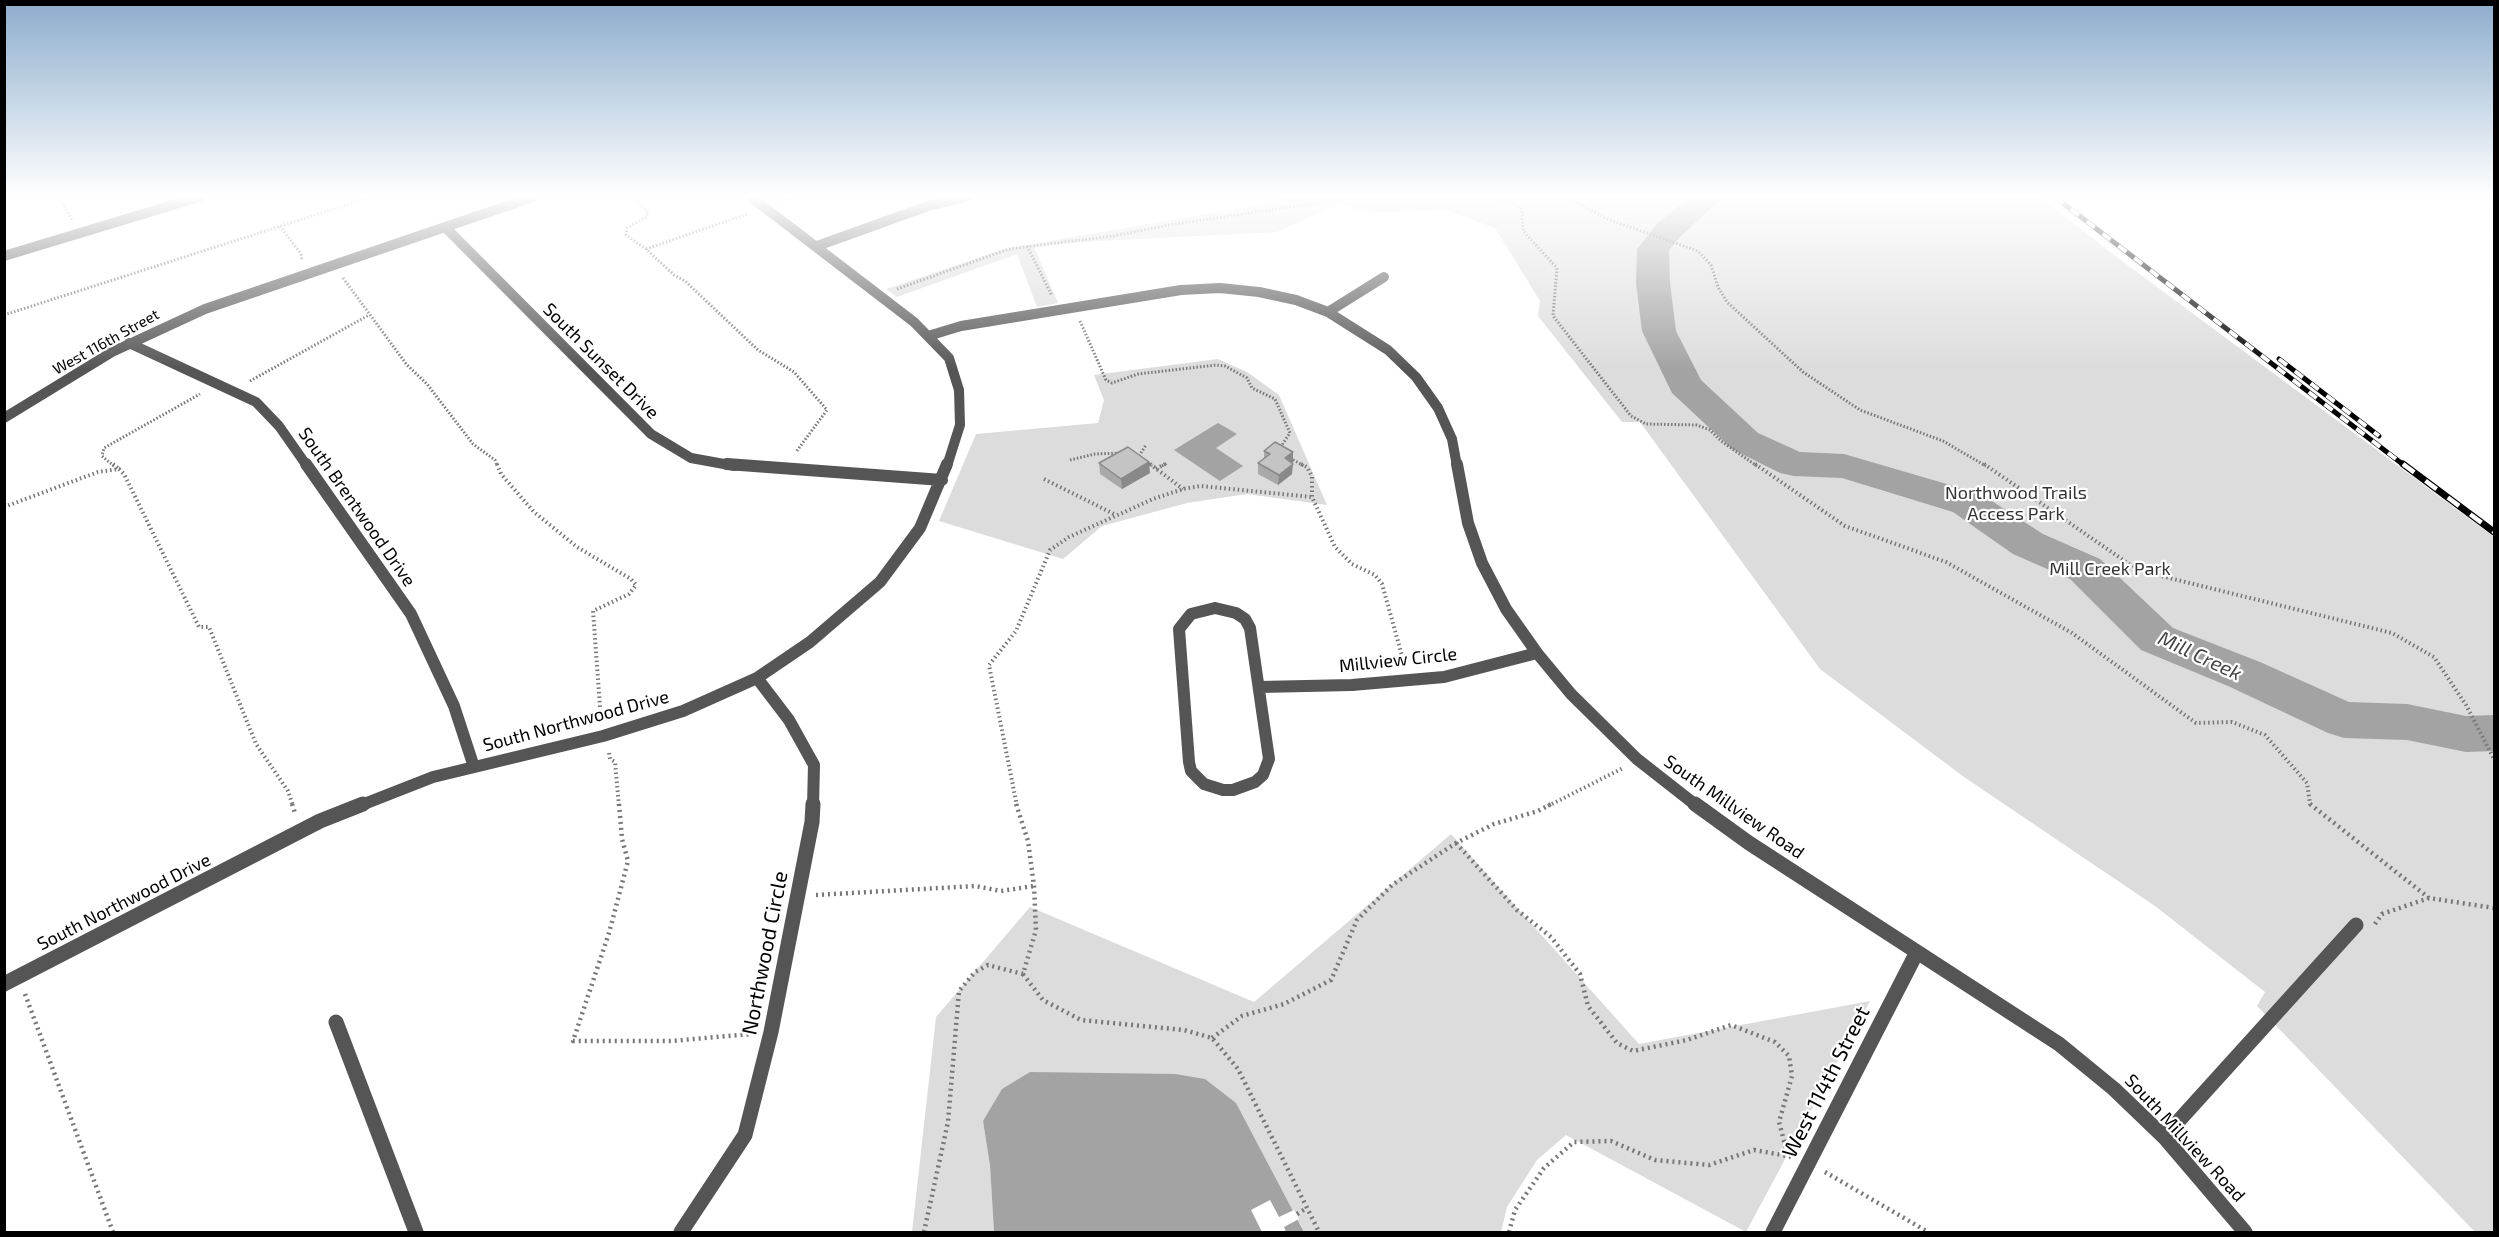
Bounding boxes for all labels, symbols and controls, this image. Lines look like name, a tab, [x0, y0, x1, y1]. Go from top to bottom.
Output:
street label: South Sunset Drive	[539, 299, 663, 423]
street label: West 116th Street	[50, 305, 162, 379]
street label: South Brentwood Drive	[294, 423, 420, 591]
park label: Northwood Trails Access Park	[1945, 482, 2087, 524]
park label: Mill Creek Park	[2049, 558, 2171, 580]
water label: Mill Creek	[2154, 626, 2246, 686]
street label: Millview Circle	[1338, 643, 1458, 677]
street label: South Northwood Drive	[481, 686, 671, 756]
street label: South Millview Road	[1660, 750, 1808, 864]
street label: South Northwood Drive	[34, 849, 214, 955]
street label: Northwood Circle	[737, 869, 793, 1037]
street label: West 114th Street	[1777, 1002, 1875, 1162]
street label: South Millview Road	[2120, 1070, 2250, 1206]

